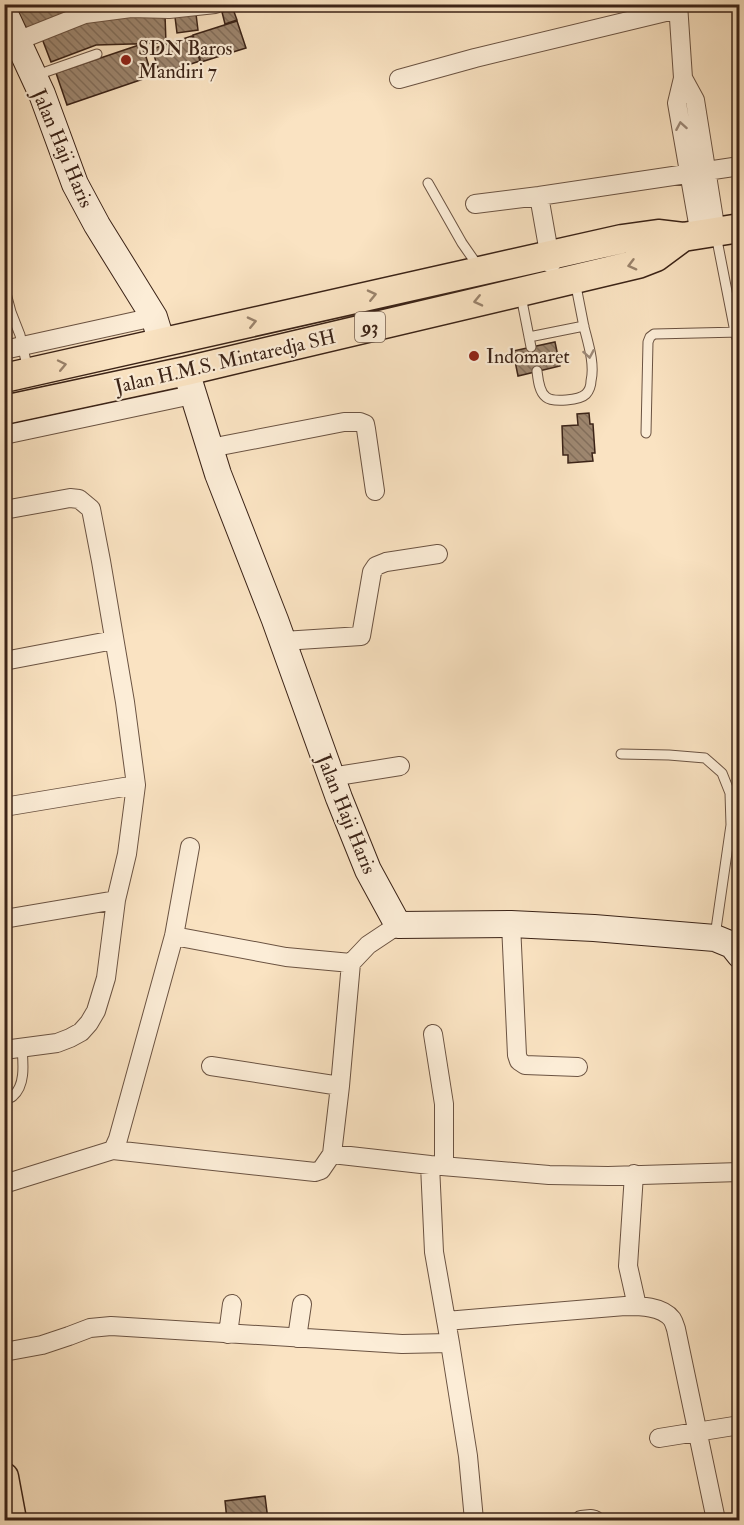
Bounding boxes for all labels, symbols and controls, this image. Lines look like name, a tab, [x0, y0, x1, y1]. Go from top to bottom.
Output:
place label: SDN Baros Mandiri 7	[138, 36, 233, 84]
marker: SDN Baros Mandiri 7	[119, 53, 133, 67]
street label: Jalan Haji Haris	[26, 84, 99, 212]
one-way arrow	[675, 121, 688, 131]
one-way arrow	[627, 257, 637, 270]
one-way arrow	[367, 290, 377, 303]
one-way arrow	[473, 294, 483, 307]
road number: 93	[355, 312, 385, 342]
one-way arrow	[247, 317, 257, 330]
street label: Jalan H.M.S. Mintaredja SH	[111, 324, 338, 399]
place label: Indomaret	[486, 344, 570, 369]
marker: Indomaret	[467, 349, 481, 363]
one-way arrow	[583, 349, 595, 359]
one-way arrow	[56, 359, 66, 372]
street label: Jalan Haji Haris	[311, 750, 382, 878]

